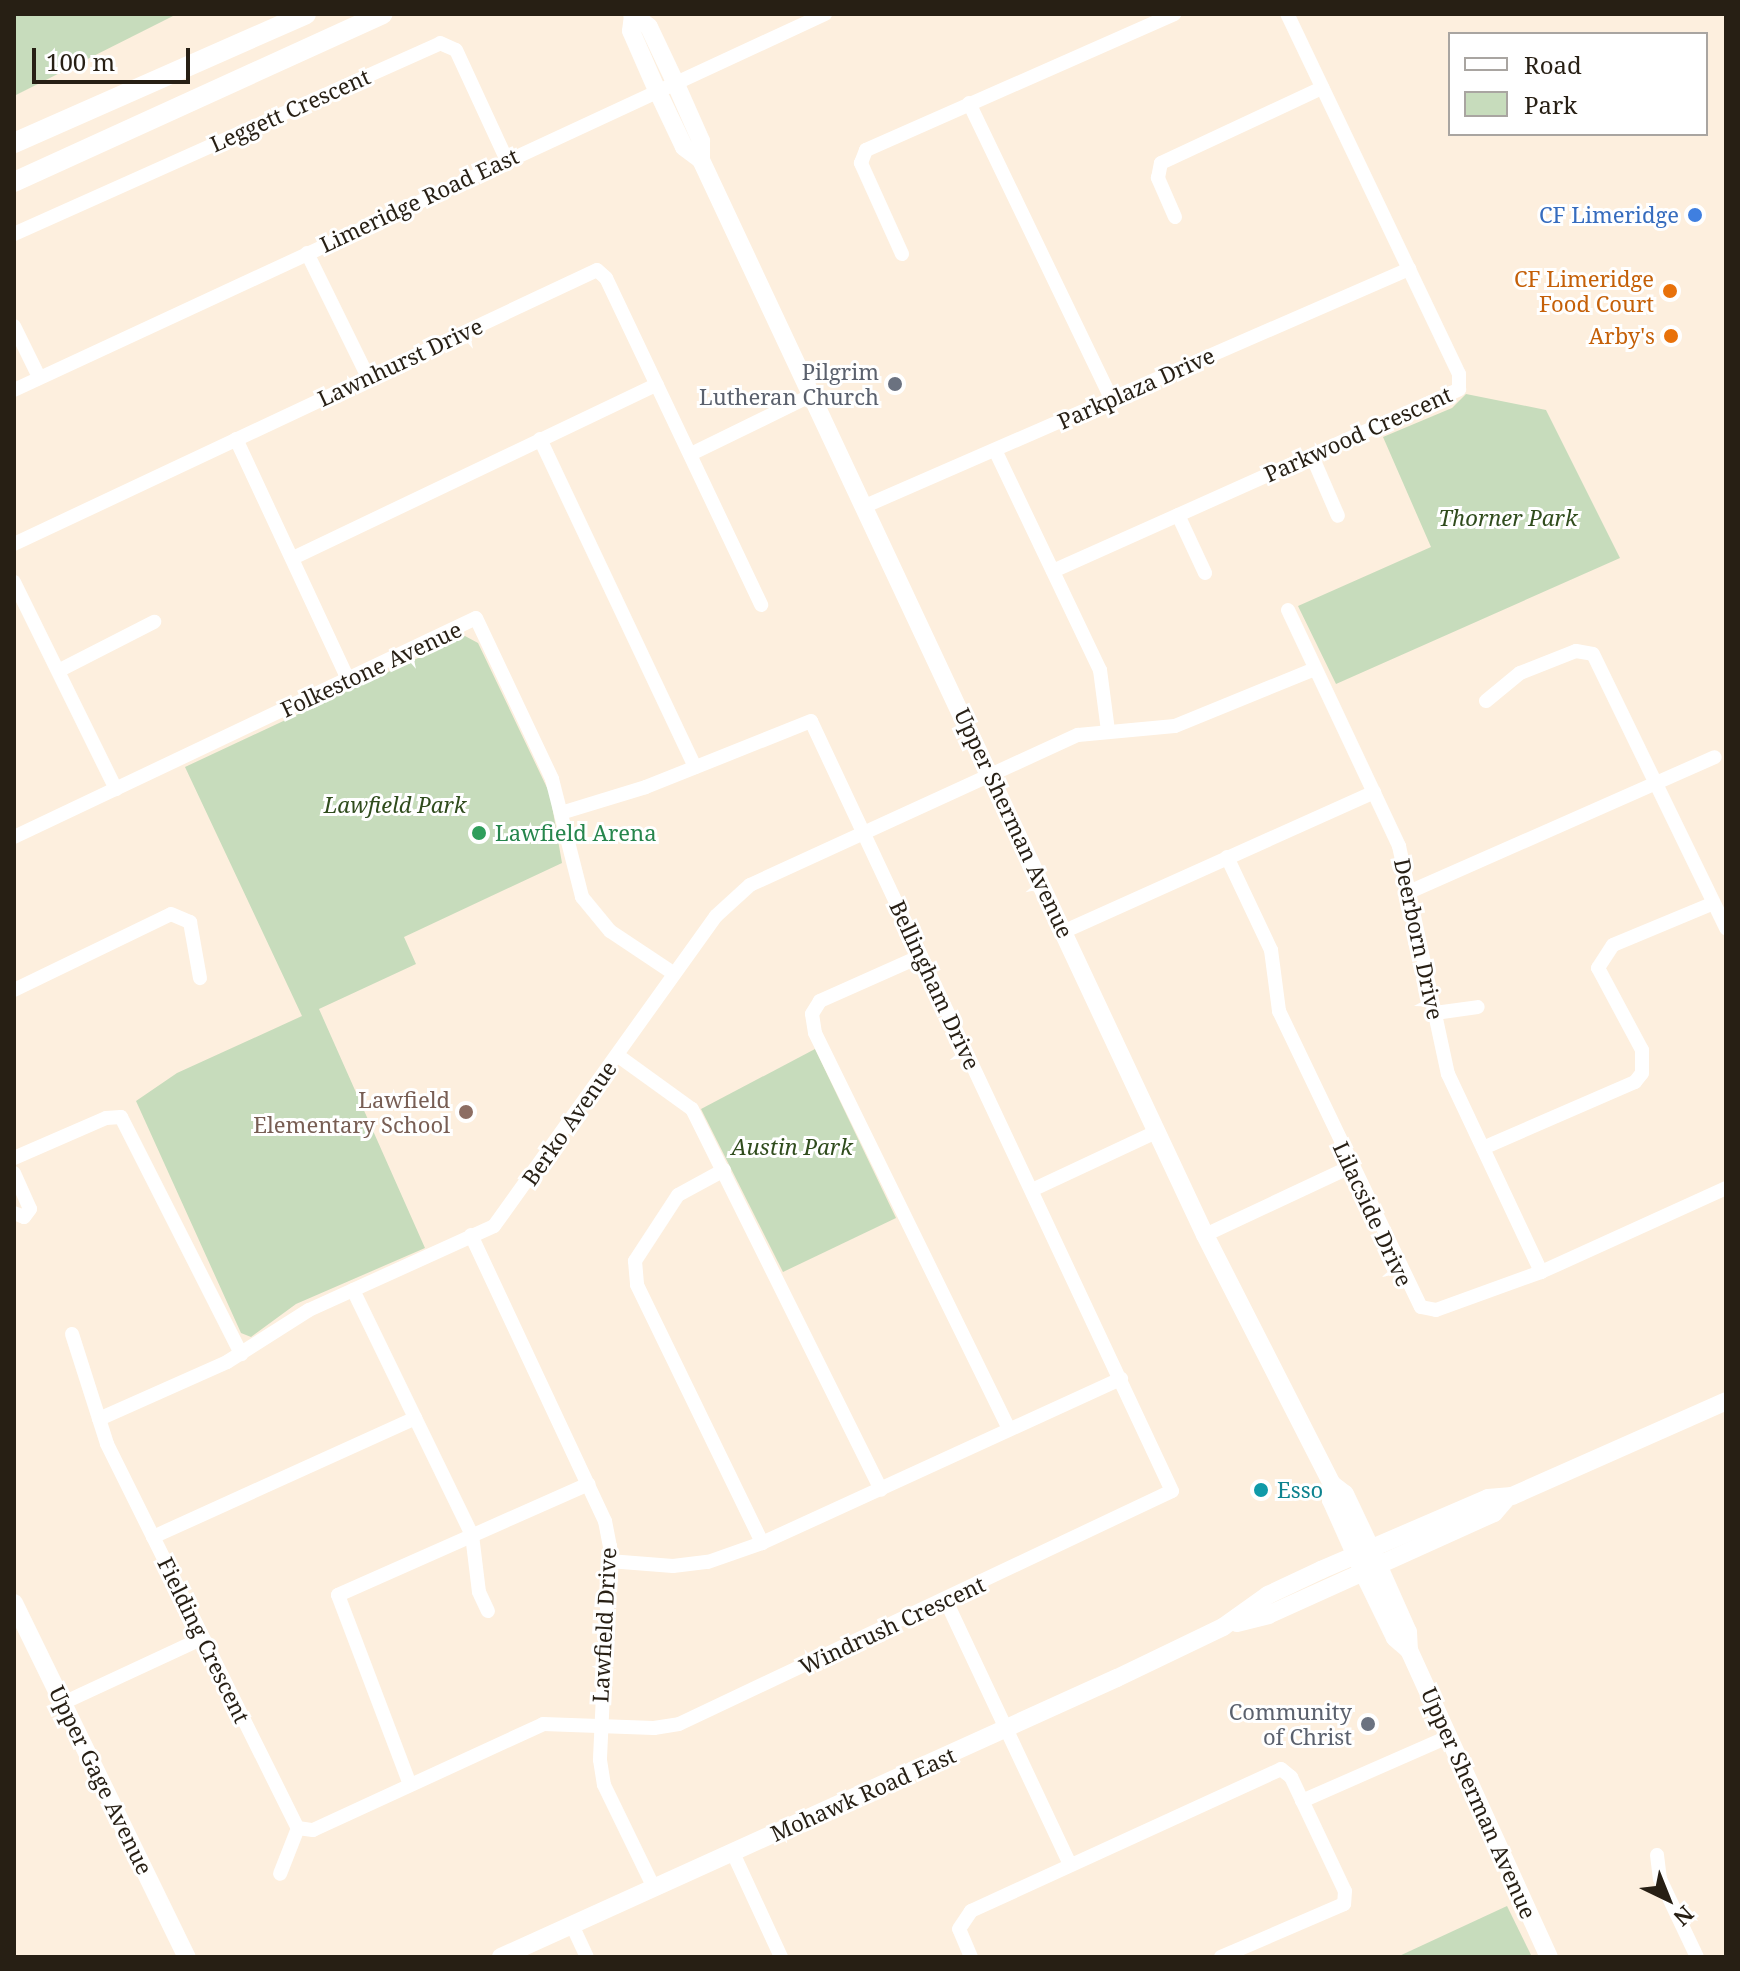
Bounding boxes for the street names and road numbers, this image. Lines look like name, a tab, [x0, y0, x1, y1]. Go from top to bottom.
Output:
street label: Leggett Crescent	[206, 63, 374, 157]
street label: Limeridge Road East	[316, 142, 522, 258]
street label: Lawnhurst Drive	[313, 312, 487, 412]
street label: Parkplaza Drive	[1053, 342, 1219, 434]
street label: Parkwood Crescent	[1260, 381, 1456, 487]
street label: Folkestone Avenue	[276, 616, 466, 722]
street label: Upper Sherman Avenue	[949, 704, 1079, 942]
street label: Deerborn Drive	[1389, 856, 1449, 1022]
street label: Bellingham Drive	[884, 896, 986, 1074]
street label: Berko Avenue	[516, 1056, 622, 1190]
street label: Lilacside Drive	[1328, 1137, 1418, 1291]
street label: Lawfield Drive	[587, 1547, 621, 1703]
street label: Fielding Crescent	[152, 1553, 256, 1727]
street label: Windrush Crescent	[795, 1570, 989, 1680]
street label: Upper Gage Avenue	[44, 1681, 158, 1879]
street label: Upper Sherman Avenue	[1416, 1683, 1542, 1923]
street label: Mohawk Road East	[766, 1741, 960, 1847]

